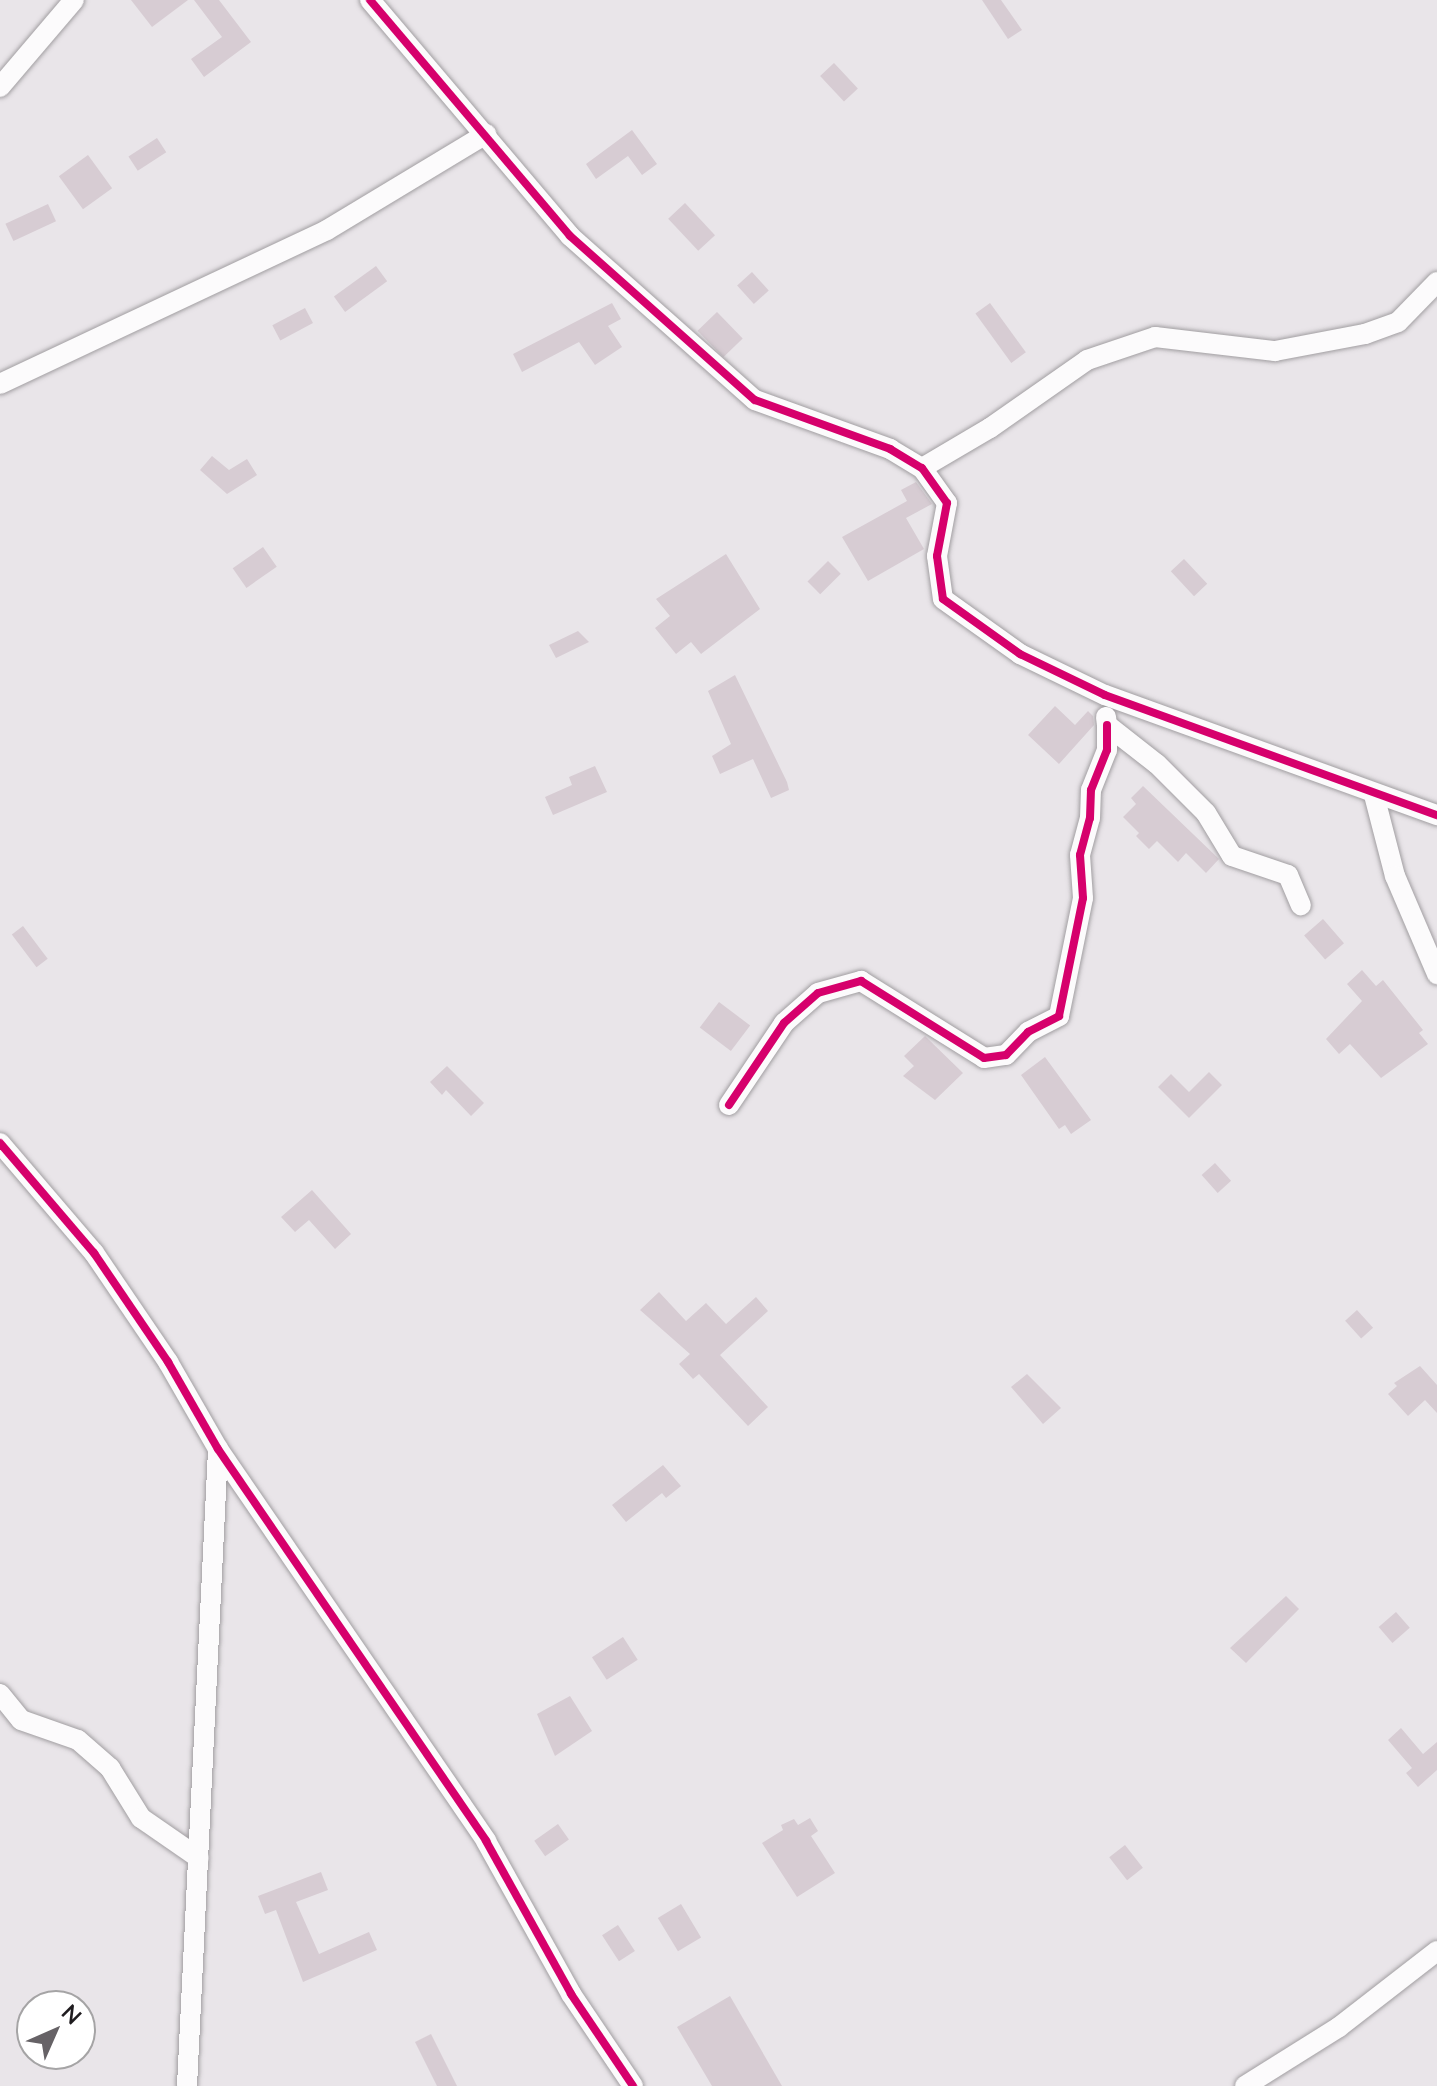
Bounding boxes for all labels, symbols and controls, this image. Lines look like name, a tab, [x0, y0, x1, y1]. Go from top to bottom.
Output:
north arrow	[16, 1990, 96, 2070]
text: N	[56, 1999, 87, 2030]

